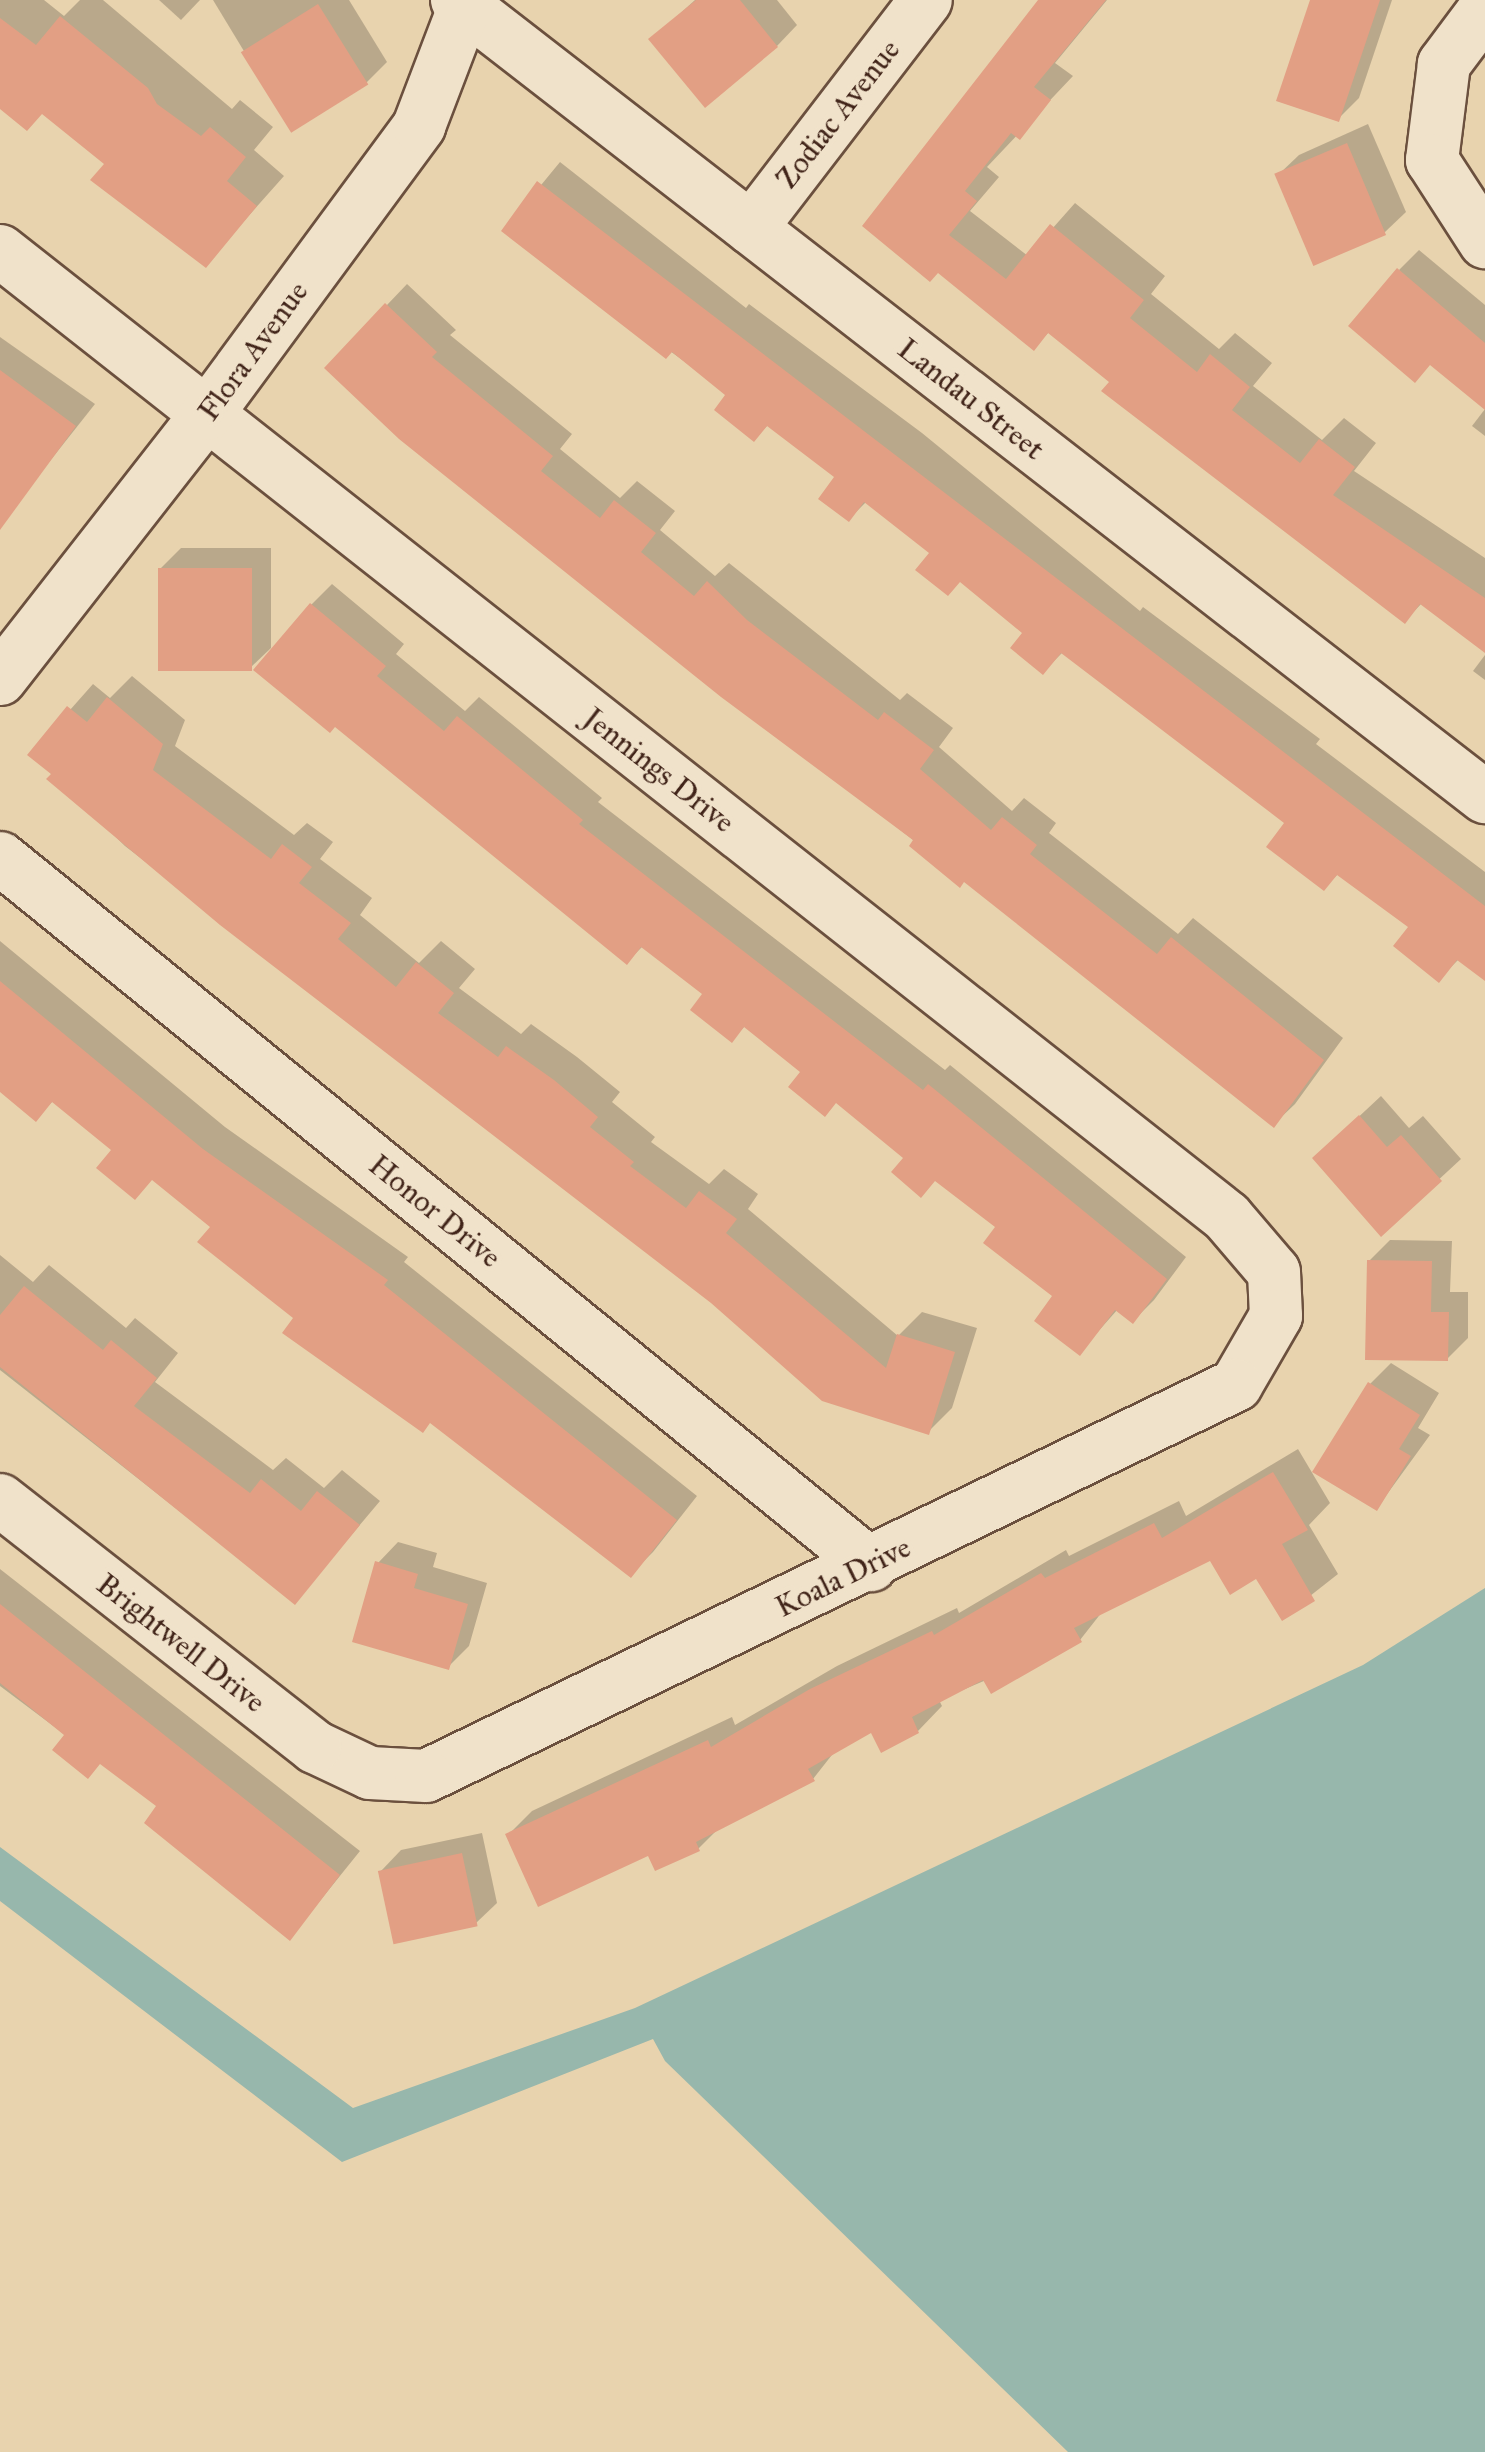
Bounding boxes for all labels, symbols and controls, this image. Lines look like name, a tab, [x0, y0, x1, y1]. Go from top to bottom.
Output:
street label: Zodiac Avenue	[769, 32, 907, 196]
street label: Flora Avenue	[190, 274, 316, 428]
street label: Landau Street	[891, 331, 1051, 467]
street label: Jennings Drive	[576, 700, 742, 840]
street label: Honor Drive	[362, 1147, 508, 1275]
street label: Koala Drive	[770, 1529, 916, 1625]
street label: Brightwell Drive	[89, 1566, 273, 1720]

